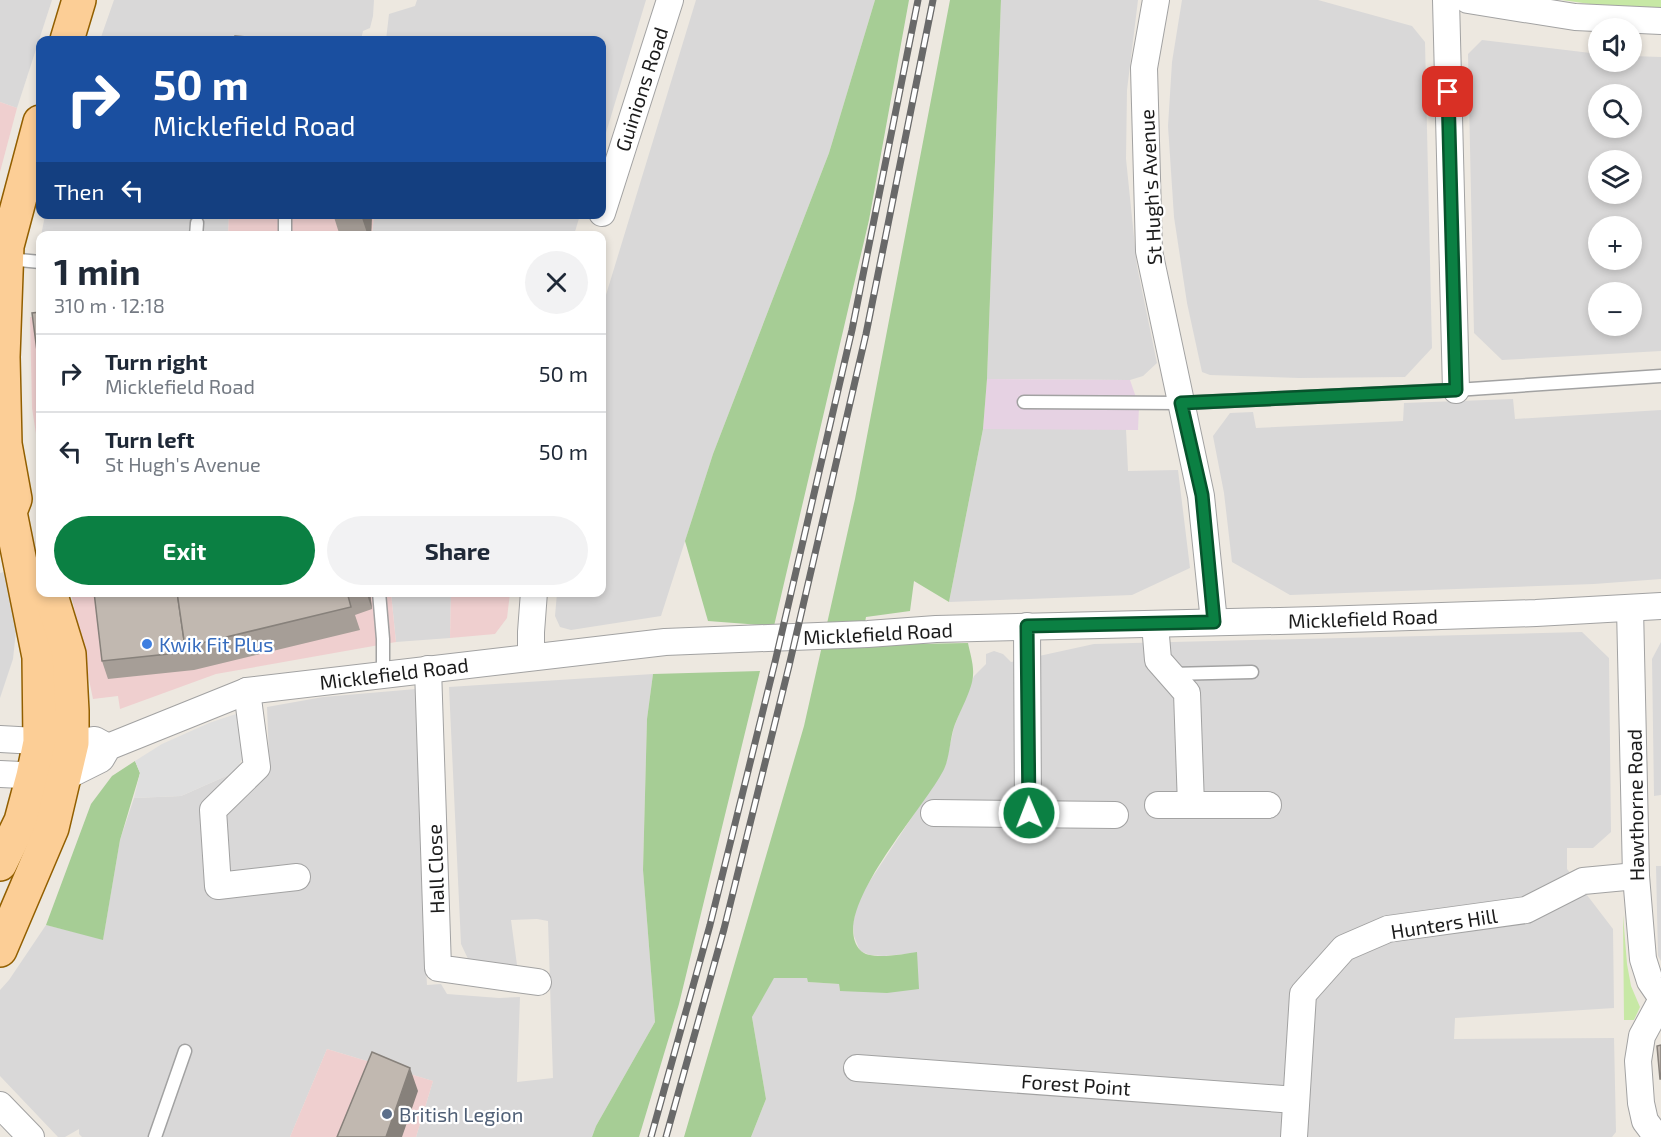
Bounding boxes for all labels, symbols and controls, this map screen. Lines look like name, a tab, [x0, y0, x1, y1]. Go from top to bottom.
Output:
map controls	[1588, 18, 1642, 336]
button: sound	[1588, 18, 1642, 72]
street label: Guinions Road	[610, 24, 672, 154]
text: 50 m	[153, 58, 249, 108]
icon: right	[54, 60, 132, 138]
pin	[1422, 66, 1473, 117]
icon: arrive	[1431, 75, 1464, 108]
button: search	[1588, 84, 1642, 138]
text: Micklefield Road	[153, 109, 355, 141]
street label: St Hugh's Avenue	[1134, 109, 1166, 265]
button: layers	[1588, 150, 1642, 204]
icon: left	[116, 174, 149, 207]
text: Then	[54, 178, 104, 204]
button: +	[1588, 216, 1642, 270]
text: 1 min	[54, 249, 141, 292]
button: close	[525, 251, 588, 314]
button: −	[1588, 282, 1642, 336]
text: 310 m · 12:18	[54, 293, 165, 317]
text: Turn right	[105, 348, 207, 374]
icon: right	[54, 357, 87, 390]
text: 50 m	[539, 360, 588, 386]
text: Micklefield Road	[105, 374, 255, 398]
text: Turn left	[105, 426, 194, 452]
icon: left	[54, 435, 87, 468]
text: 50 m	[539, 438, 588, 464]
text: St Hugh's Avenue	[105, 452, 261, 476]
button: Exit	[54, 516, 315, 585]
button: Share	[327, 516, 588, 585]
street label: Micklefield Road	[1288, 603, 1438, 633]
street label: Micklefield Road	[803, 617, 953, 649]
place label: Kwik Fit Plus	[159, 632, 273, 656]
marker: Kwik Fit Plus	[140, 637, 154, 651]
street label: Micklefield Road	[318, 652, 470, 694]
street label: Hawthorne Road	[1622, 729, 1648, 881]
position arrow	[997, 781, 1061, 845]
street label: Hall Close	[421, 824, 449, 914]
street label: Hunters Hill	[1389, 903, 1499, 943]
street label: Forest Point	[1020, 1068, 1132, 1100]
place label: British Legion	[399, 1102, 523, 1126]
marker: British Legion	[380, 1107, 394, 1121]

